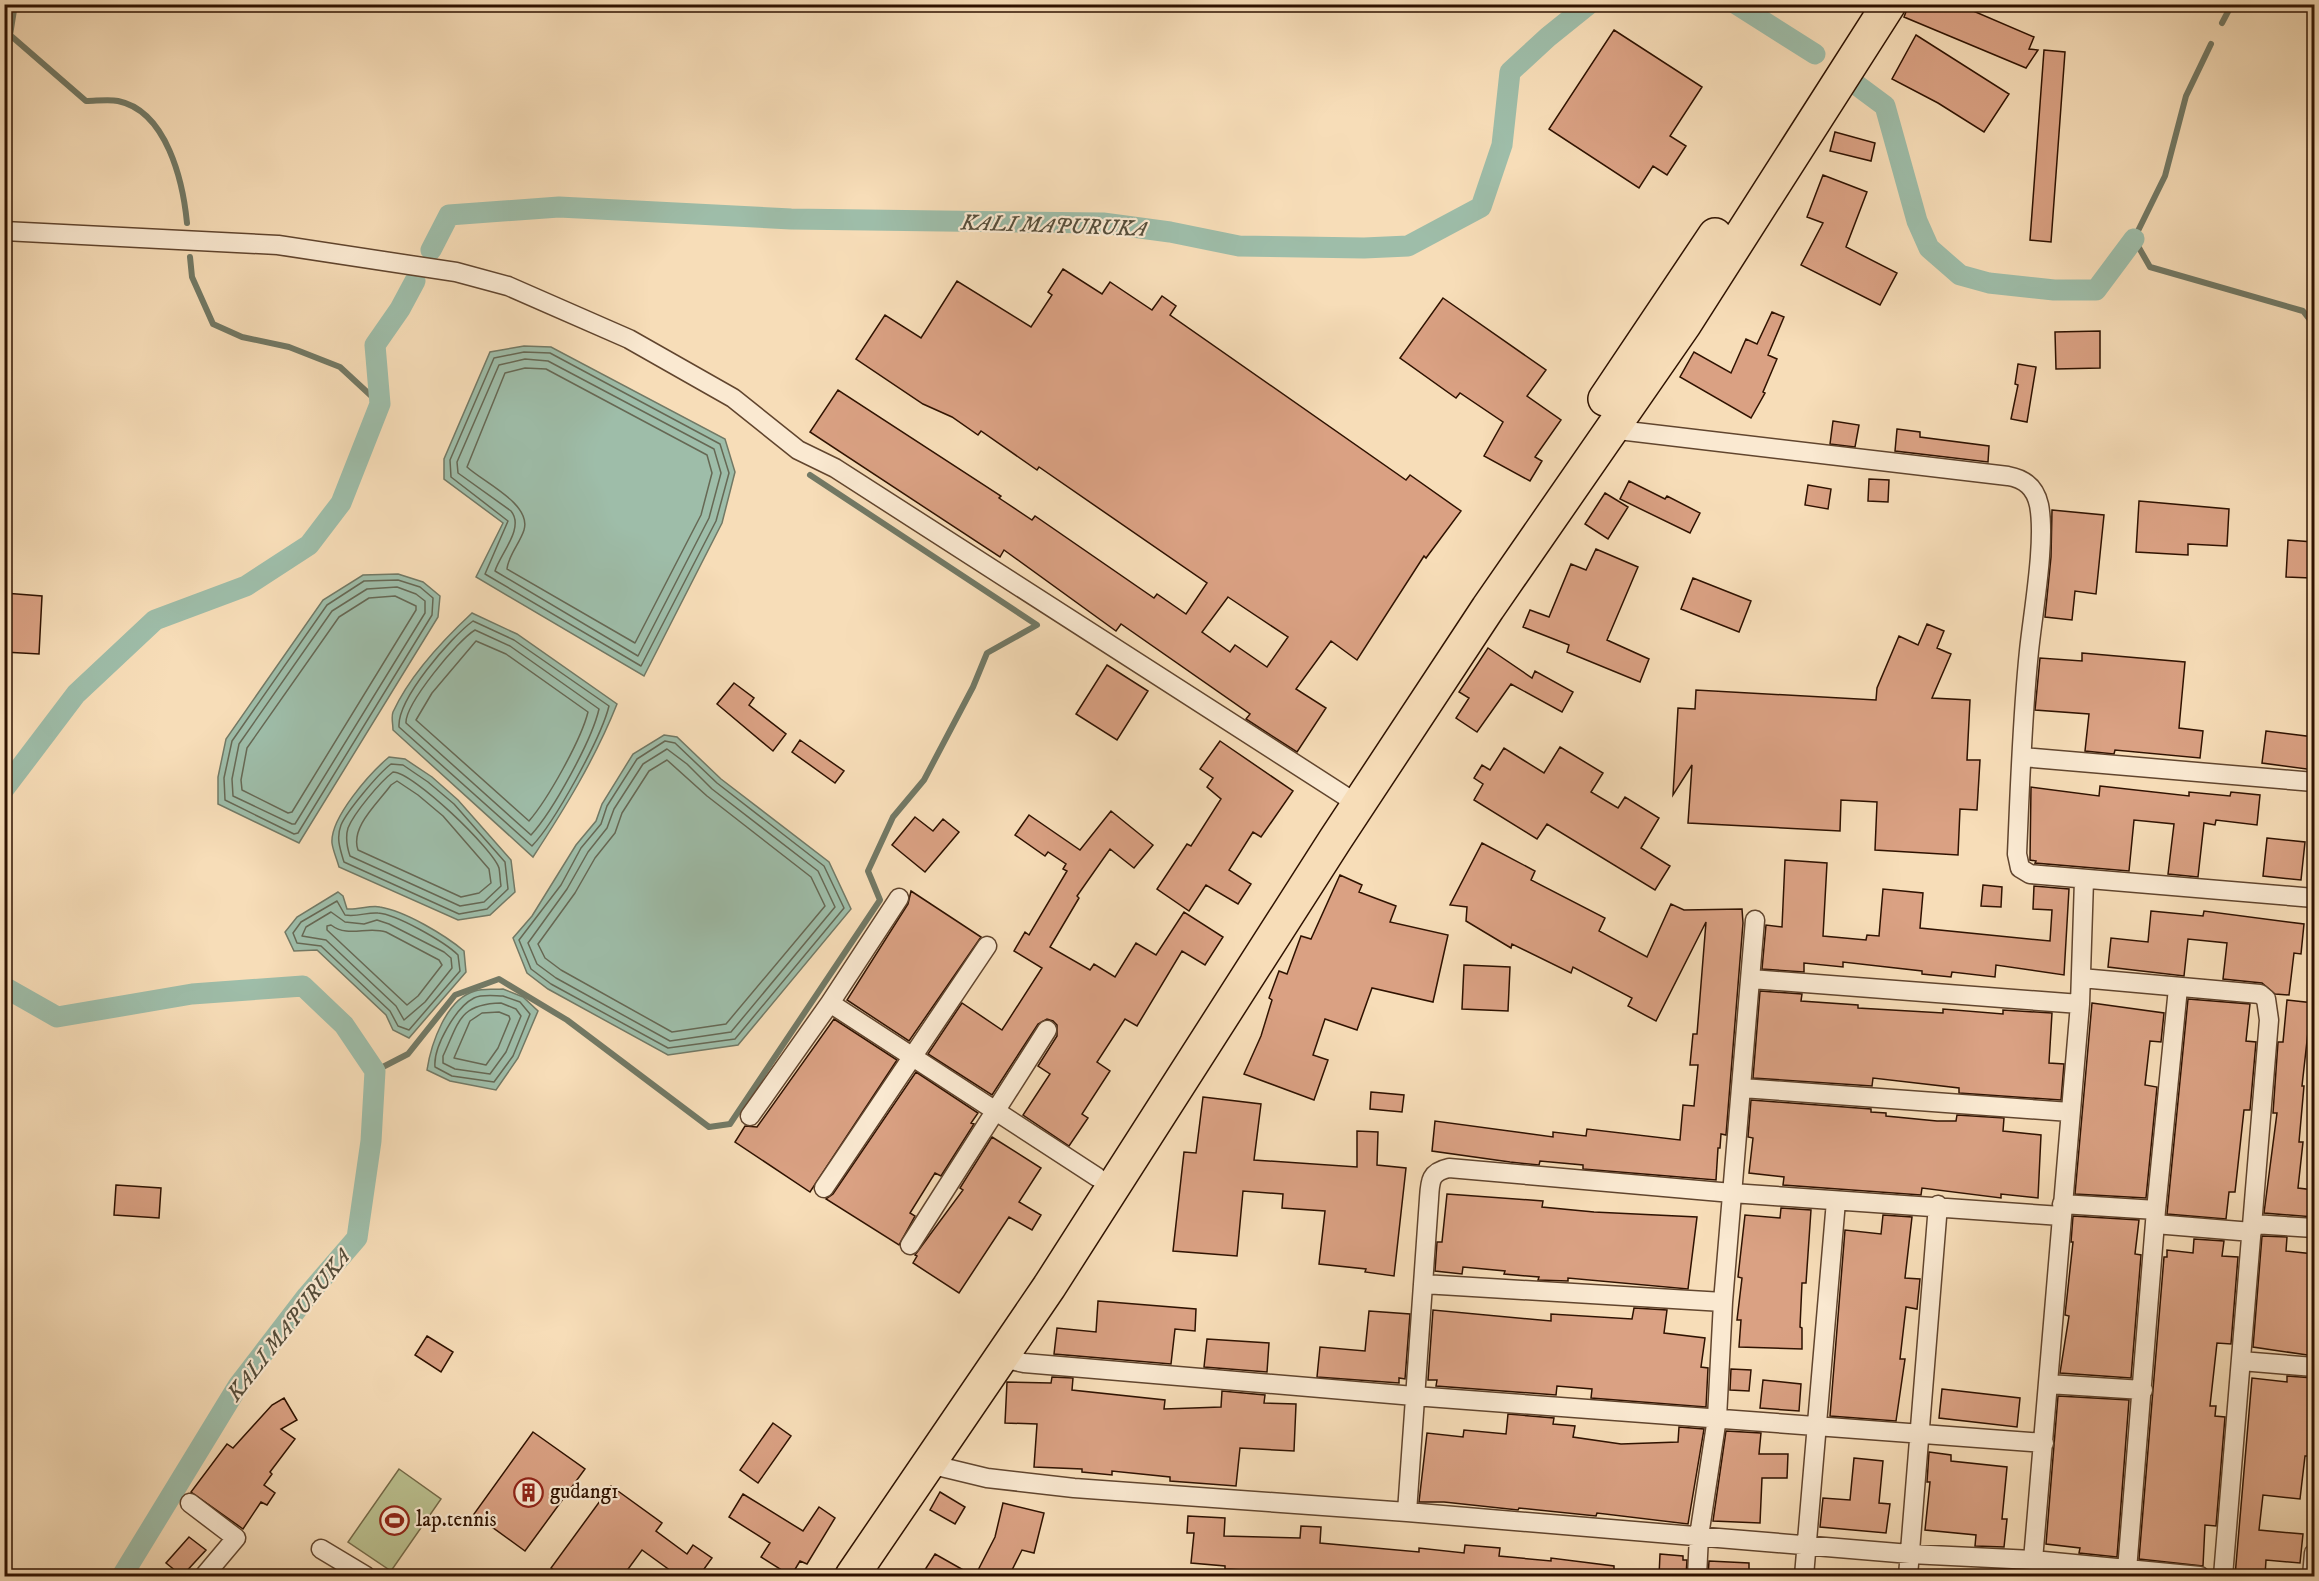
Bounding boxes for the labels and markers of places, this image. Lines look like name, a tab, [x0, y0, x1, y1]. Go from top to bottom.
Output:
building icon: gudang1	[513, 1476, 545, 1508]
place label: gudang1	[550, 1479, 619, 1505]
sports icon: lap.tennis	[379, 1504, 411, 1536]
place label: lap.tennis	[416, 1507, 497, 1533]

